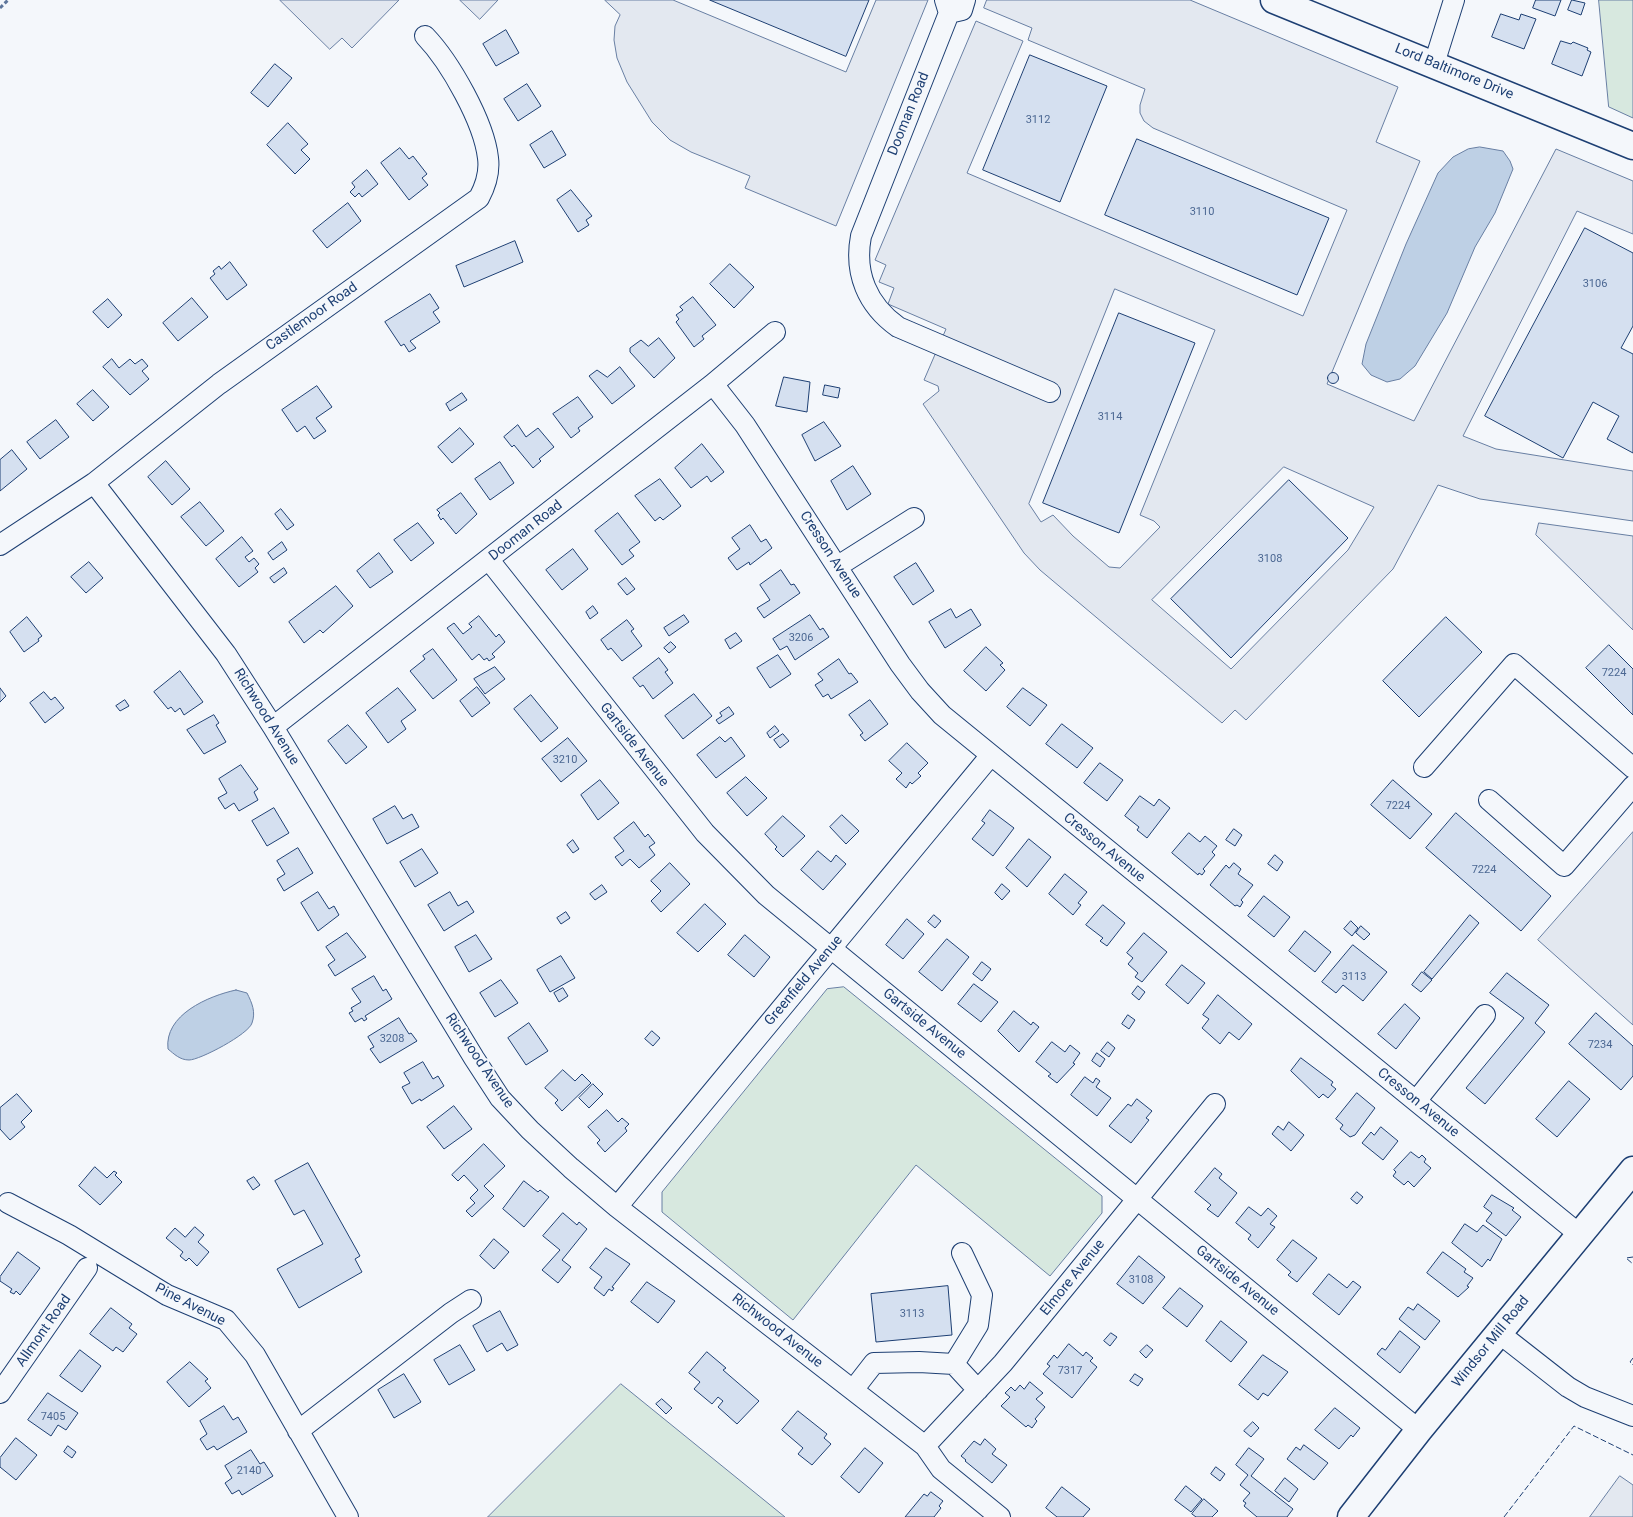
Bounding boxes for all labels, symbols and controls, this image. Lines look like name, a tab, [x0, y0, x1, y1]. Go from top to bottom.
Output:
street label: Lord Baltimore Drive	[1392, 41, 1516, 103]
street label: Dooman Road	[885, 70, 933, 158]
house number: 3112	[1026, 113, 1050, 127]
house number: 3110	[1190, 205, 1214, 219]
house number: 3106	[1583, 277, 1607, 291]
street label: Castlemoor Road	[263, 279, 361, 355]
house number: 3114	[1098, 410, 1122, 424]
street label: Dooman Road	[486, 497, 566, 565]
street label: Cresson Avenue	[796, 508, 864, 602]
house number: 3108	[1258, 552, 1282, 566]
house number: 3206	[789, 631, 813, 645]
street label: Richwood Avenue	[230, 666, 302, 768]
house number: 7224	[1602, 666, 1626, 680]
street label: Gartside Avenue	[596, 700, 672, 790]
house number: 3210	[553, 753, 577, 767]
house number: 7224	[1386, 799, 1410, 813]
street label: Cresson Avenue	[1060, 810, 1148, 886]
house number: 7224	[1472, 863, 1496, 877]
street label: Greenfield Avenue	[761, 933, 847, 1029]
house number: 3113	[1342, 970, 1366, 984]
street label: Gartside Avenue	[879, 985, 969, 1063]
street label: Richwood Avenue	[441, 1010, 517, 1112]
house number: 3208	[380, 1032, 404, 1046]
house number: 7234	[1588, 1038, 1612, 1052]
street label: Cresson Avenue	[1374, 1065, 1462, 1141]
street label: Elmore Avenue	[1037, 1237, 1109, 1319]
street label: Gartside Avenue	[1192, 1242, 1282, 1320]
house number: 3108	[1129, 1273, 1153, 1287]
street label: Pine Avenue	[152, 1280, 228, 1330]
street label: Richwood Avenue	[728, 1290, 826, 1372]
street label: Allmont Road	[13, 1292, 75, 1370]
street label: Windsor Mill Road	[1449, 1293, 1533, 1391]
house number: 3113	[900, 1307, 924, 1321]
house number: 7317	[1058, 1364, 1082, 1378]
house number: 7405	[41, 1410, 65, 1424]
house number: 2140	[237, 1464, 261, 1478]

